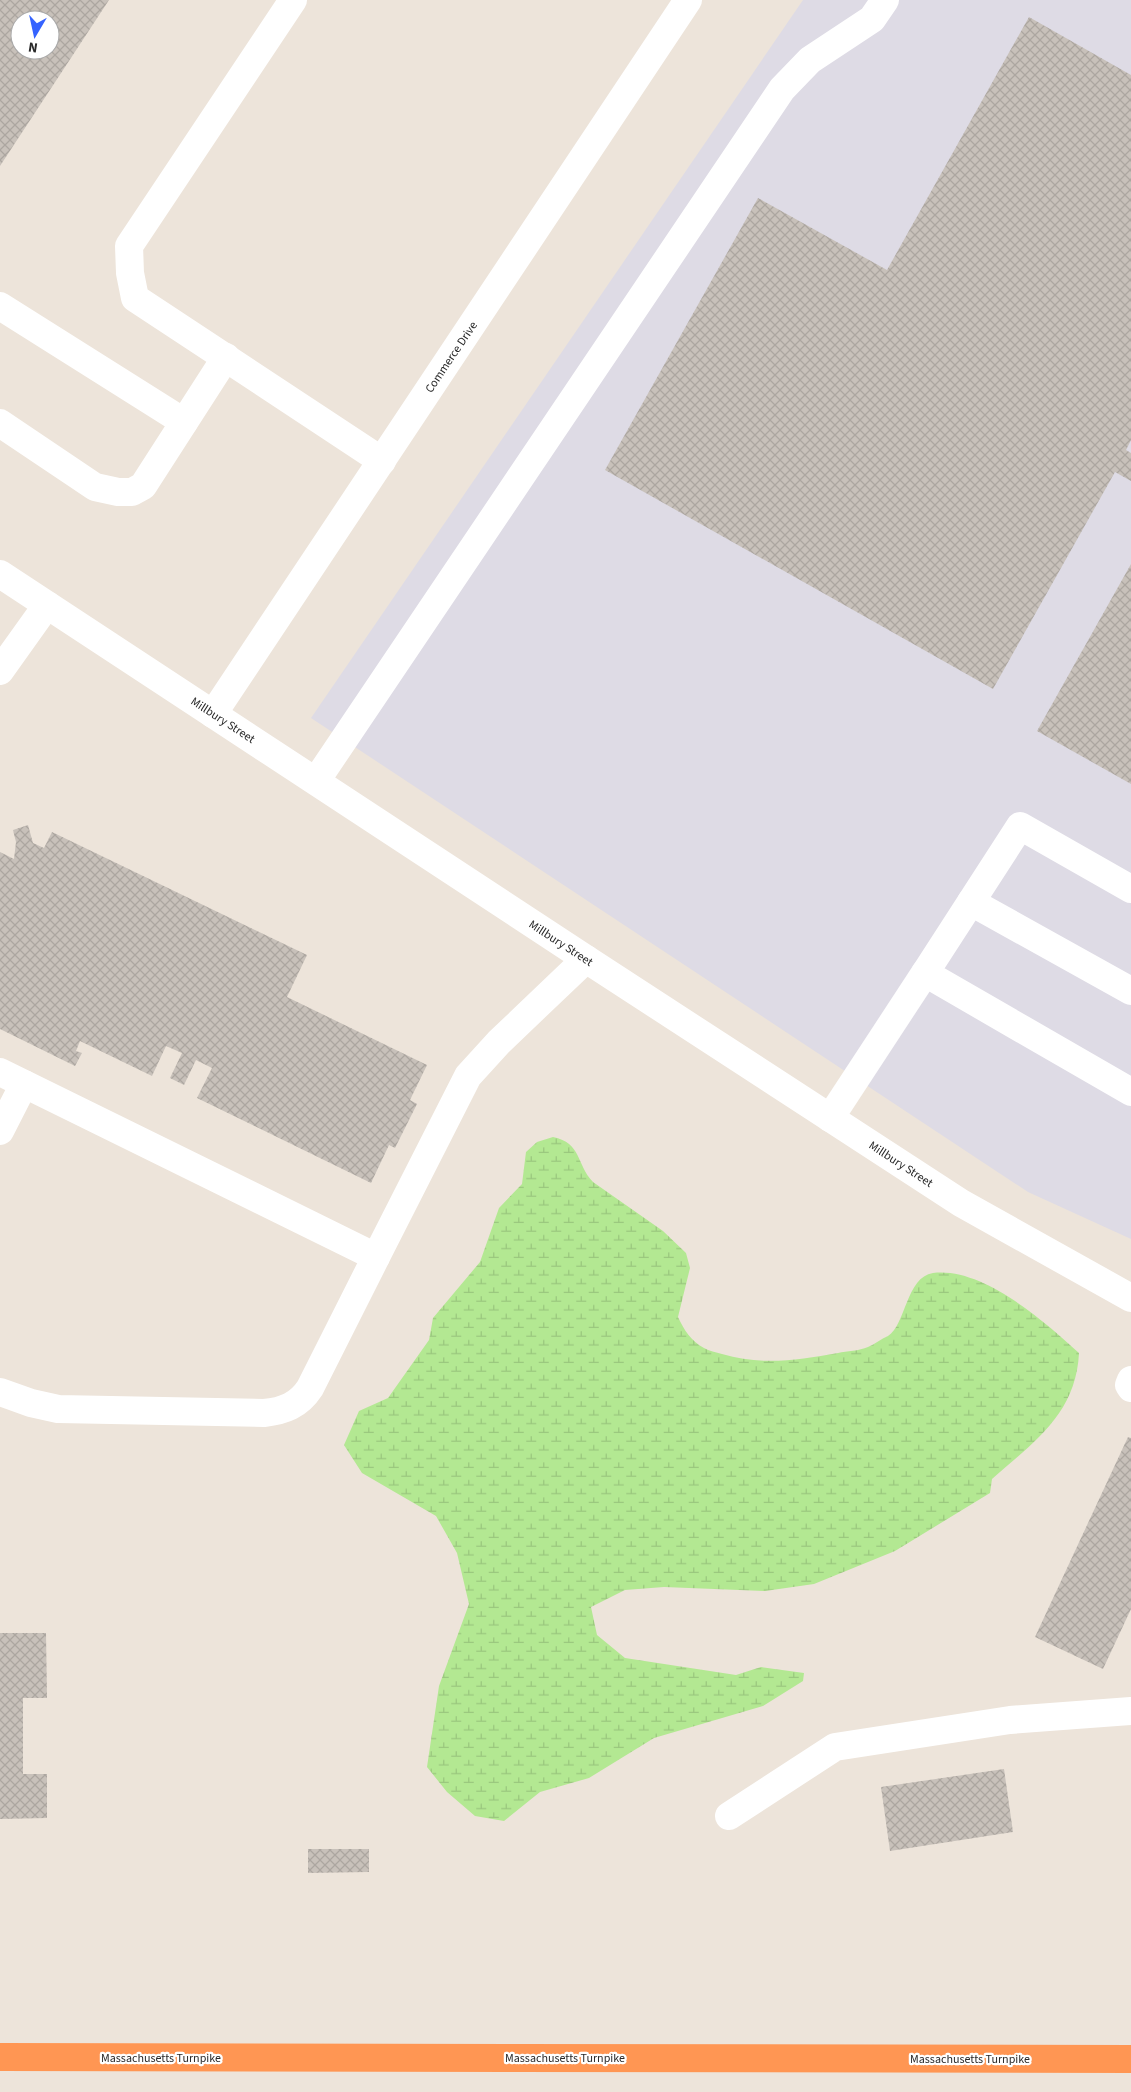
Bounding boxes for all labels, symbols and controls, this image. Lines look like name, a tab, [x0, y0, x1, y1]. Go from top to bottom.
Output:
north arrow	[10, 10, 60, 60]
text: N	[27, 36, 39, 57]
street label: Commerce Drive	[421, 318, 482, 396]
street label: Millbury Street	[187, 693, 258, 748]
street label: Millbury Street	[525, 916, 596, 971]
street label: Millbury Street	[865, 1137, 936, 1192]
street label: Massachusetts Turnpike	[101, 2050, 221, 2067]
street label: Massachusetts Turnpike	[505, 2050, 625, 2067]
street label: Massachusetts Turnpike	[910, 2051, 1030, 2068]

